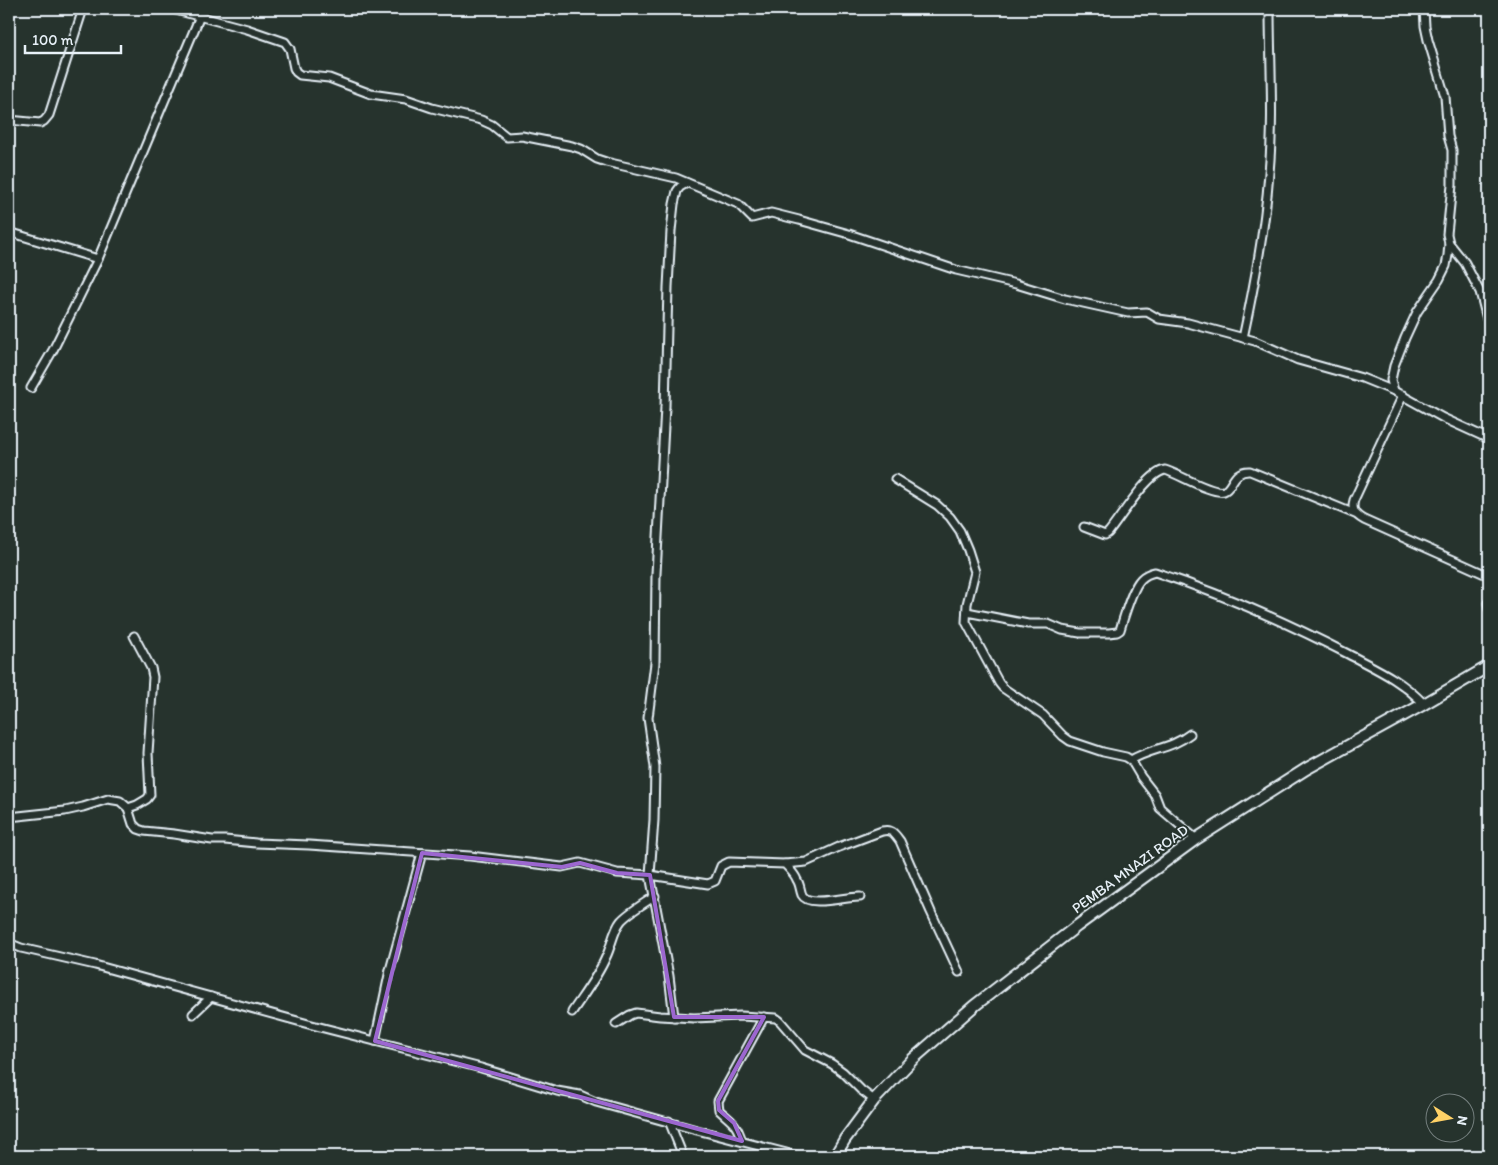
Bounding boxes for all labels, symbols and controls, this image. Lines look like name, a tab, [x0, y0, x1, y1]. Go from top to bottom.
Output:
scale bar	[25, 22, 121, 54]
text: 100 m	[32, 31, 74, 49]
street label: PEMBA MNAZI ROAD	[1068, 821, 1192, 917]
north arrow	[1426, 1092, 1476, 1142]
text: N	[1453, 1114, 1472, 1127]

